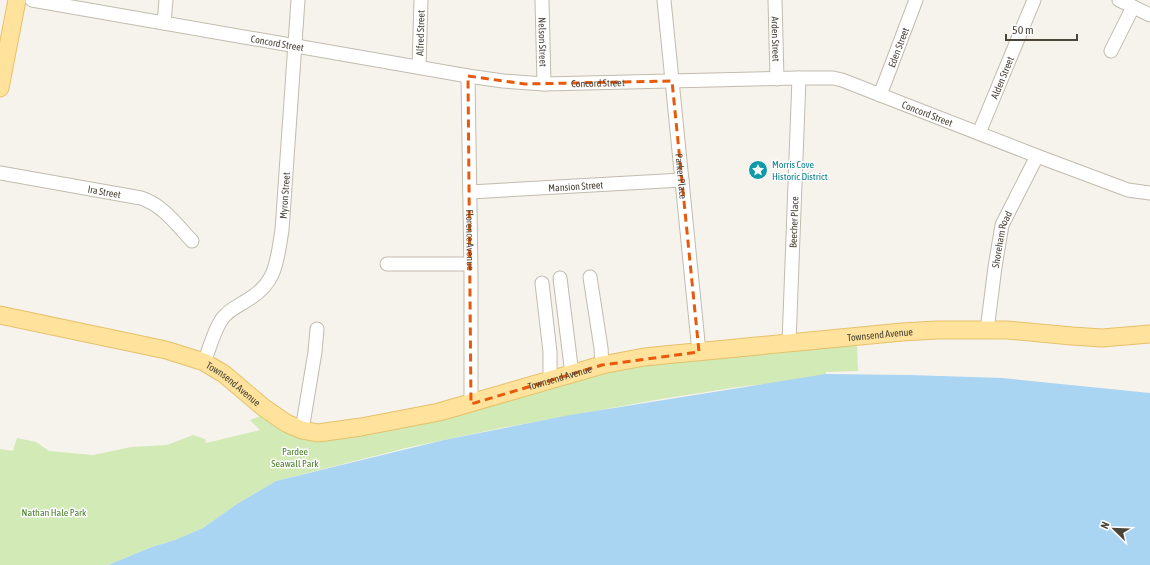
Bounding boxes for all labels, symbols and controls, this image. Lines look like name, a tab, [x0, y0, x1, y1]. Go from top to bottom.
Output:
street label: Alfred Street	[414, 10, 427, 56]
street label: Arden Street	[769, 16, 782, 62]
scale bar	[1006, 16, 1077, 42]
street label: Nelson Street	[536, 17, 549, 67]
text: 50 m	[1012, 23, 1034, 37]
street label: Eden Street	[886, 26, 911, 69]
street label: Concord Street	[250, 33, 305, 53]
street label: Alden Street	[989, 55, 1016, 101]
street label: Concord Street	[571, 77, 625, 89]
street label: Concord Street	[900, 99, 954, 129]
street label: Parker Place	[673, 153, 689, 200]
place icon: Morris Cove Historic District	[747, 159, 769, 181]
place label: Morris Cove Historic District	[772, 159, 828, 182]
street label: Myron Street	[278, 172, 292, 219]
street label: Mansion Street	[548, 179, 604, 194]
street label: Ira Street	[87, 184, 122, 200]
street label: Beecher Place	[788, 196, 801, 248]
street label: Florence Avenue	[464, 209, 476, 271]
street label: Shoreham Road	[990, 209, 1014, 269]
street label: Townsend Avenue	[847, 326, 914, 343]
street label: Townsend Avenue	[204, 360, 263, 409]
street label: Townsend Avenue	[526, 363, 593, 392]
park label: Pardee Seawall Park	[271, 446, 319, 469]
park label: Nathan Hale Park	[22, 507, 87, 518]
north arrow	[1094, 509, 1134, 549]
text: N	[1098, 520, 1112, 530]

